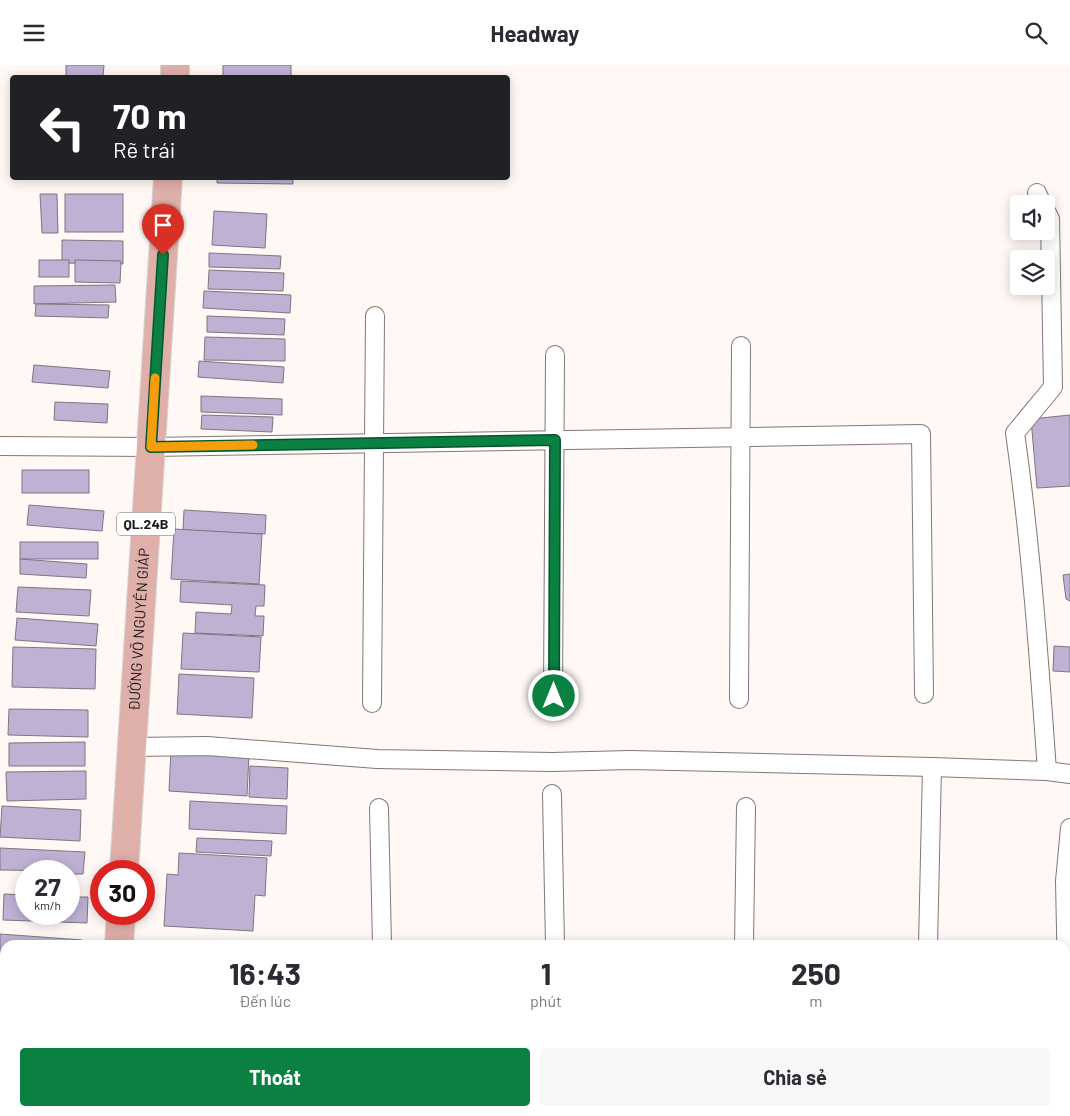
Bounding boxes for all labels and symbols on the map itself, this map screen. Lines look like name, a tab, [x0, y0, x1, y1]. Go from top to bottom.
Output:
pin	[142, 204, 184, 255]
road number: QL.24B	[117, 513, 175, 535]
street label: ĐƯỜNG VÕ NGUYÊN GIÁP	[124, 547, 152, 711]
position arrow	[527, 669, 579, 721]
speed limit sign: 30	[90, 860, 155, 925]

